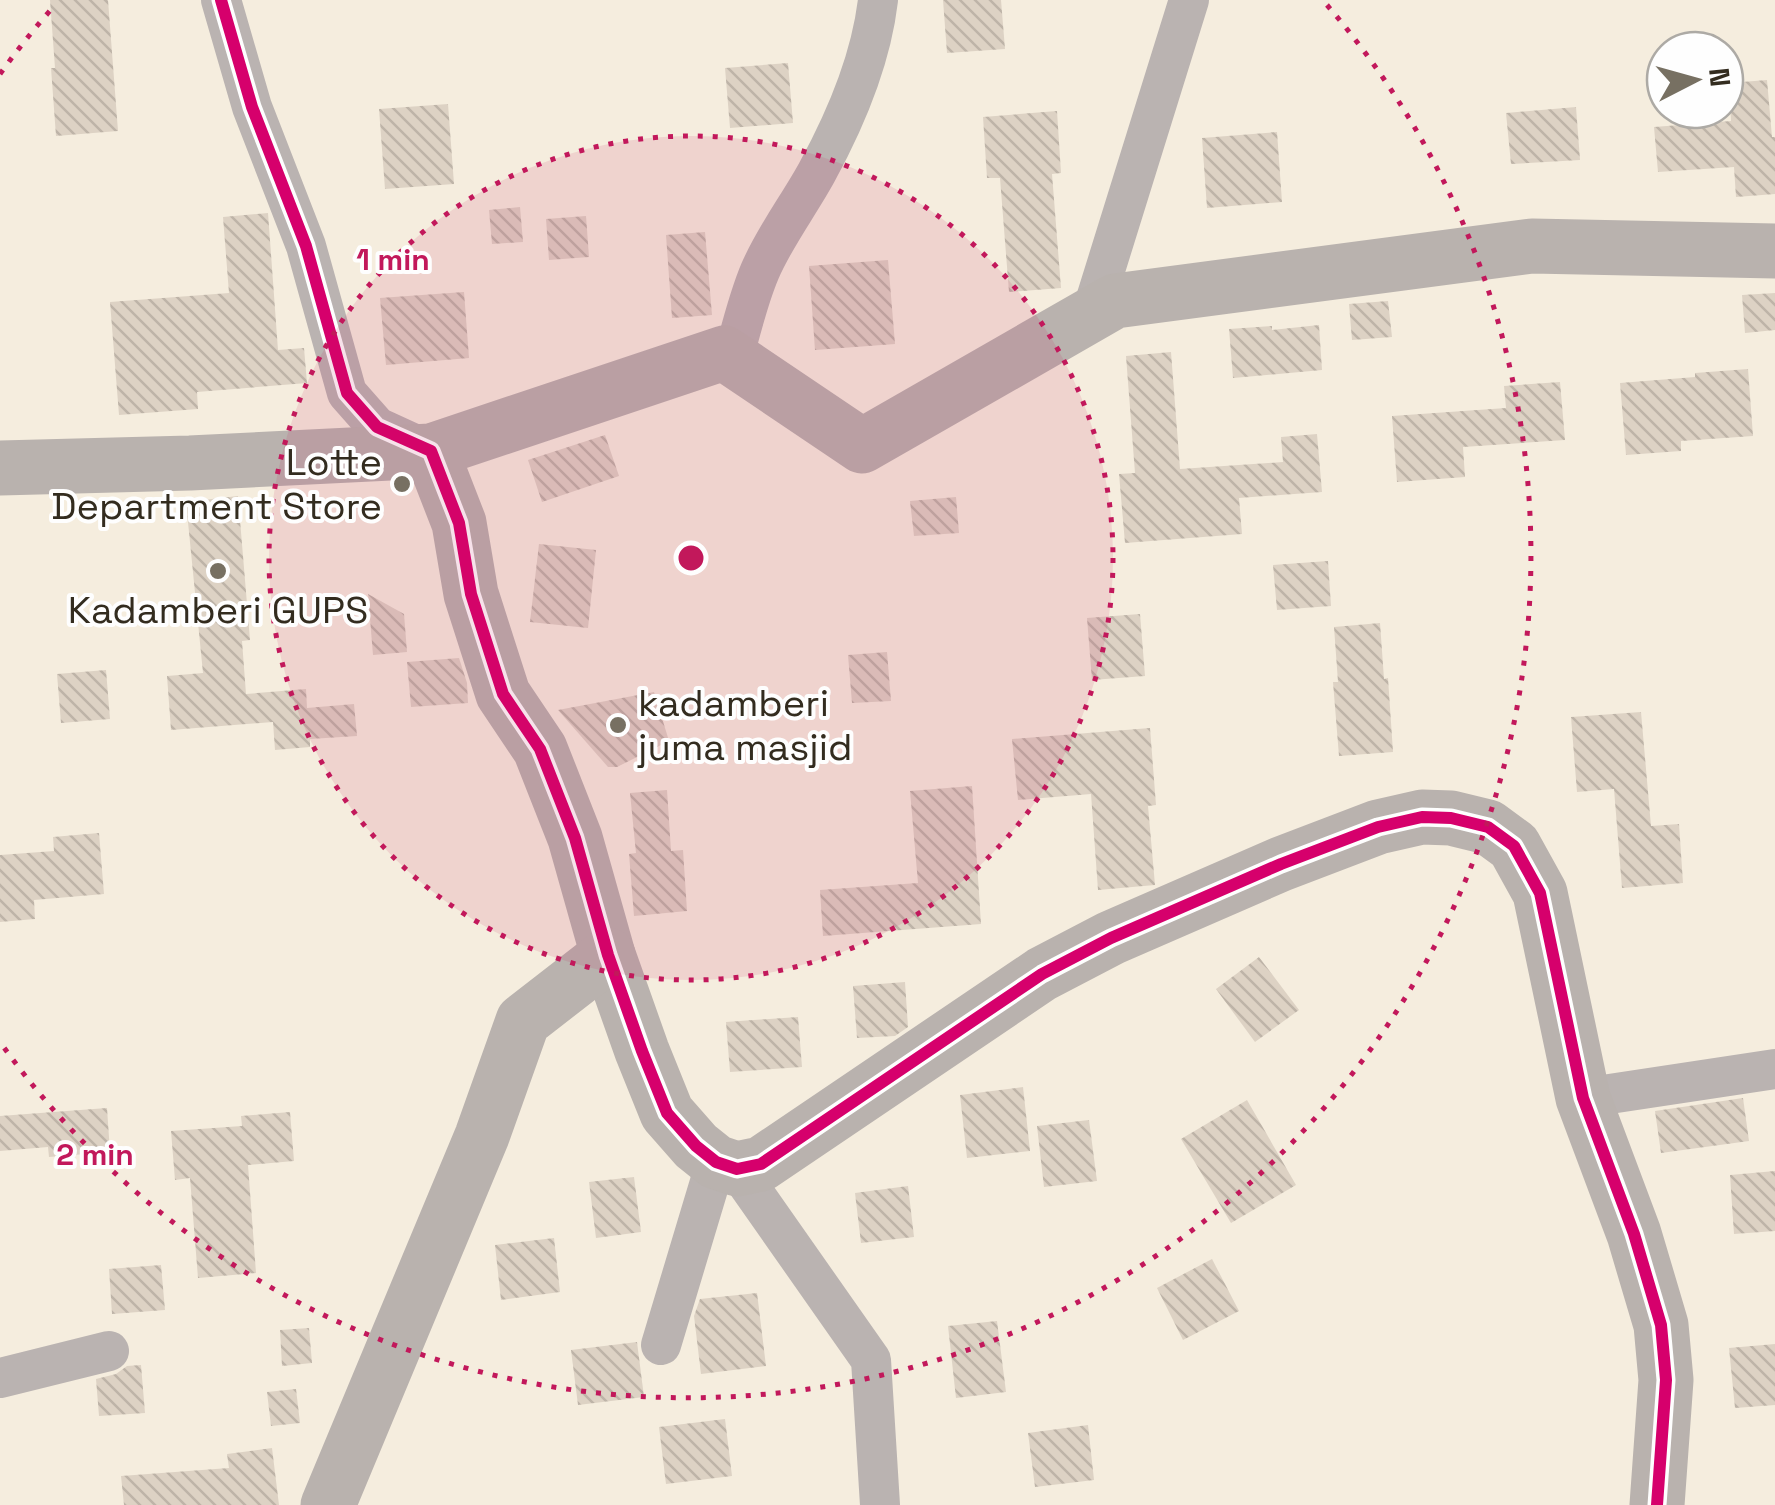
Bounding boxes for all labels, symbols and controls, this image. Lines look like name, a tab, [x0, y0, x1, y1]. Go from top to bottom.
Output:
north arrow	[1645, 30, 1745, 130]
text: N	[1701, 66, 1739, 89]
text: 1 min	[356, 240, 430, 279]
place label: Lotte Department Store	[51, 438, 382, 530]
marker: Lotte Department Store	[391, 473, 413, 495]
centre of rings	[673, 540, 709, 576]
marker: Kadamberi GUPS	[207, 560, 229, 582]
place label: Kadamberi GUPS	[68, 586, 368, 634]
place label: kadamberi juma masjid	[637, 679, 853, 771]
marker: kadamberi juma masjid	[607, 714, 629, 736]
text: 2 min	[56, 1135, 134, 1174]

